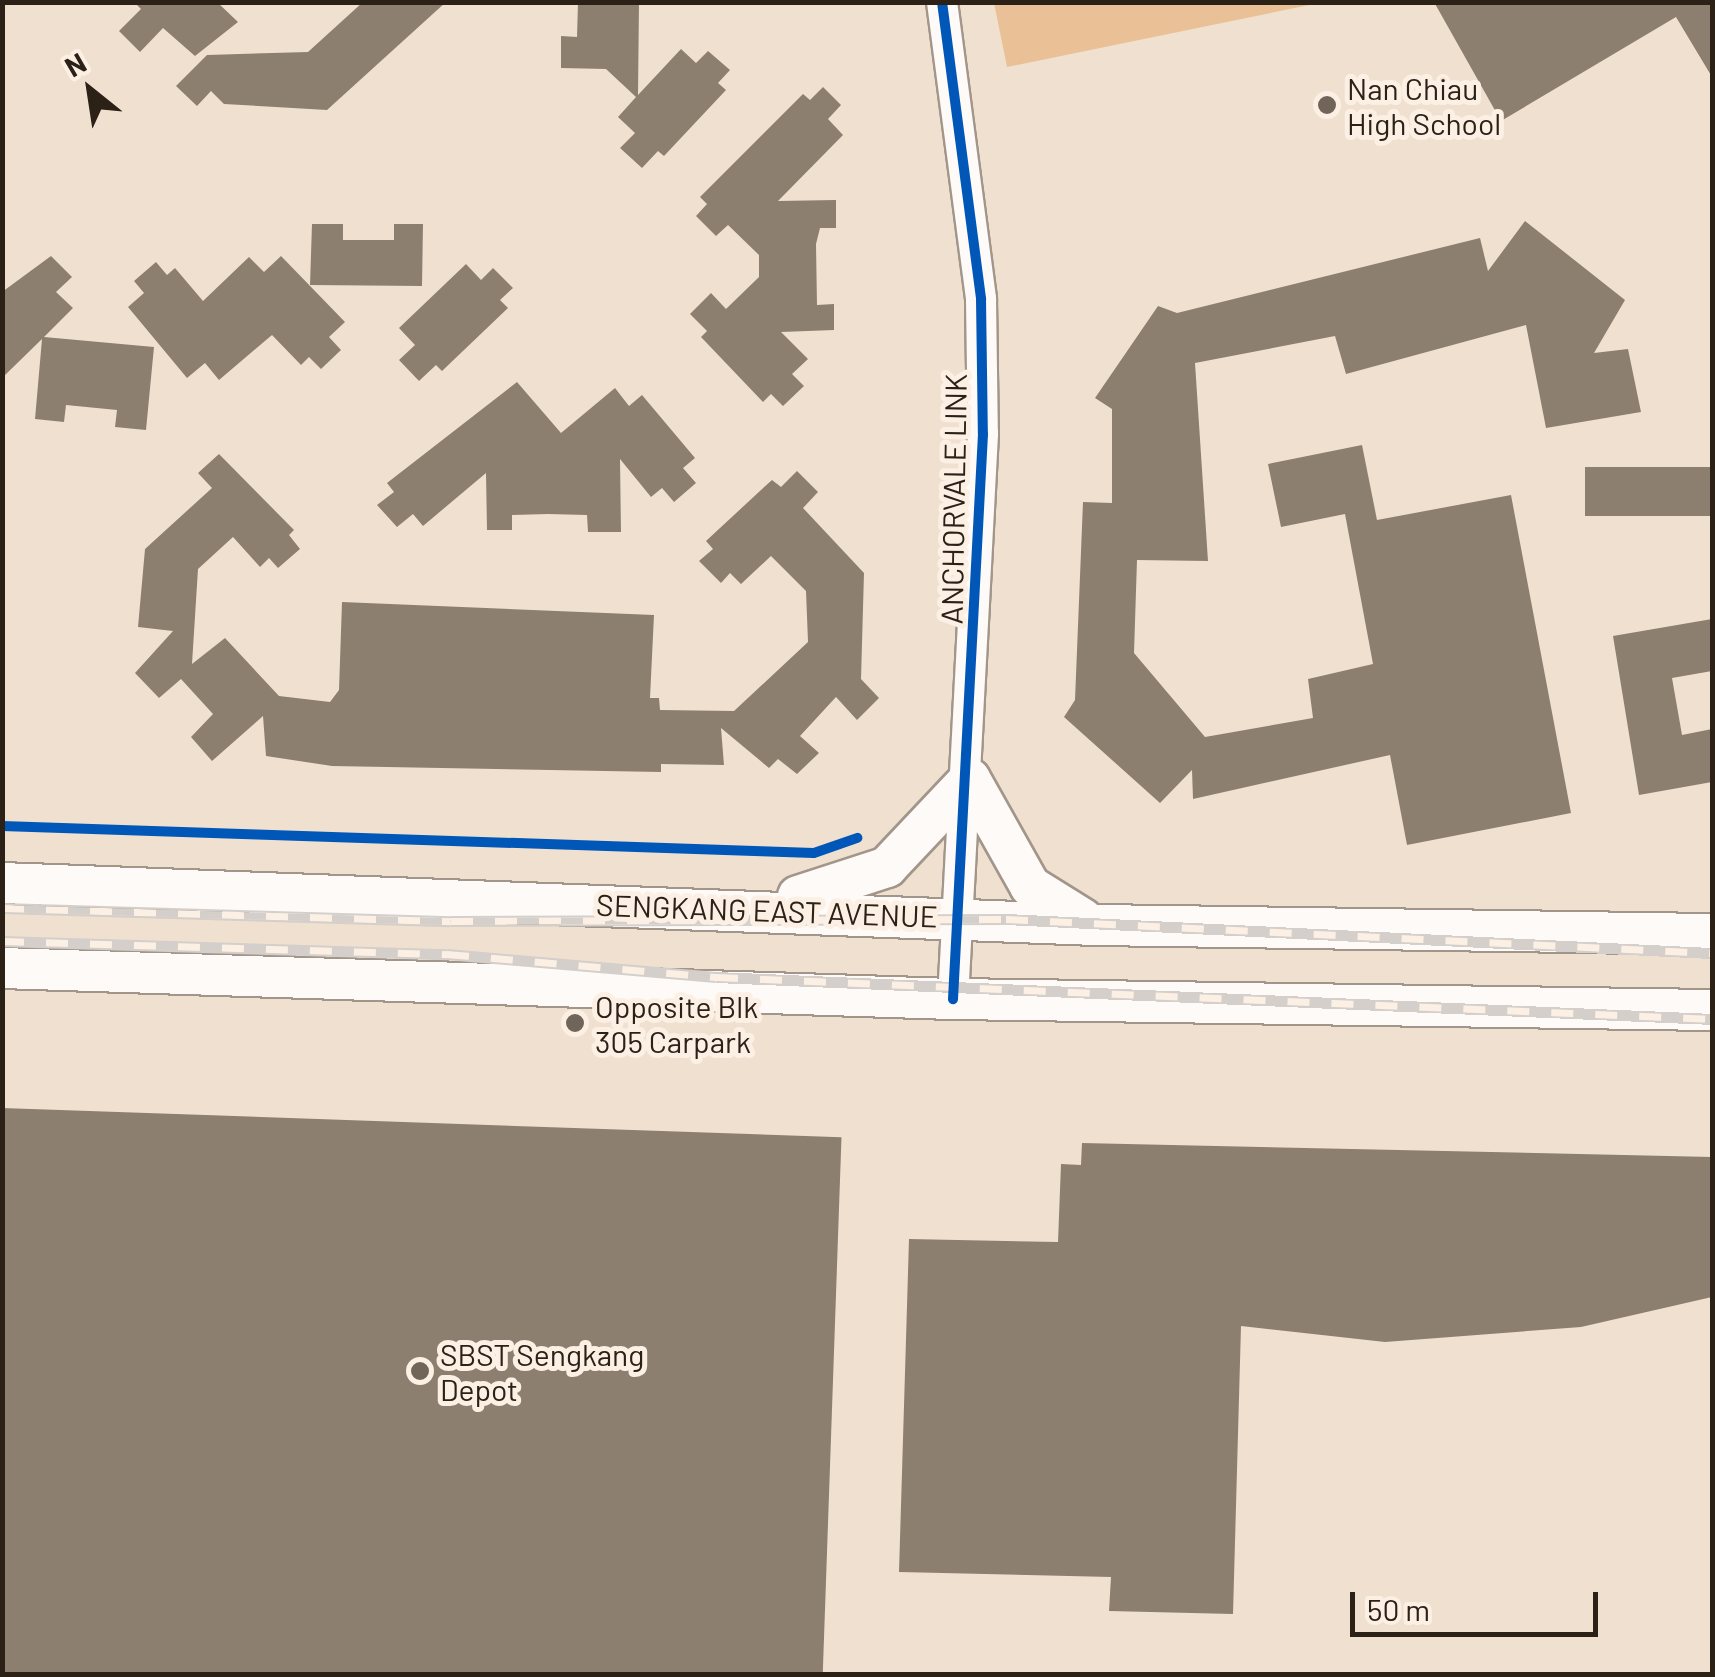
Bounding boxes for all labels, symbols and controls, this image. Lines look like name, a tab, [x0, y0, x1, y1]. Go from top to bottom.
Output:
north arrow	[40, 40, 140, 140]
text: N	[58, 45, 92, 83]
place label: Nan Chiau High School	[1347, 70, 1501, 140]
marker: Nan Chiau High School	[1316, 94, 1338, 116]
street label: ANCHORVALE LINK	[933, 373, 973, 625]
street label: SENGKANG EAST AVENUE	[596, 886, 938, 934]
place label: Opposite Blk 305 Carpark	[595, 988, 758, 1058]
marker: Opposite Blk 305 Carpark	[564, 1012, 586, 1034]
place label: SBST Sengkang Depot	[440, 1336, 644, 1406]
marker: SBST Sengkang Depot	[409, 1360, 431, 1382]
scale bar	[1355, 1572, 1602, 1634]
text: 50 m	[1367, 1591, 1430, 1627]

